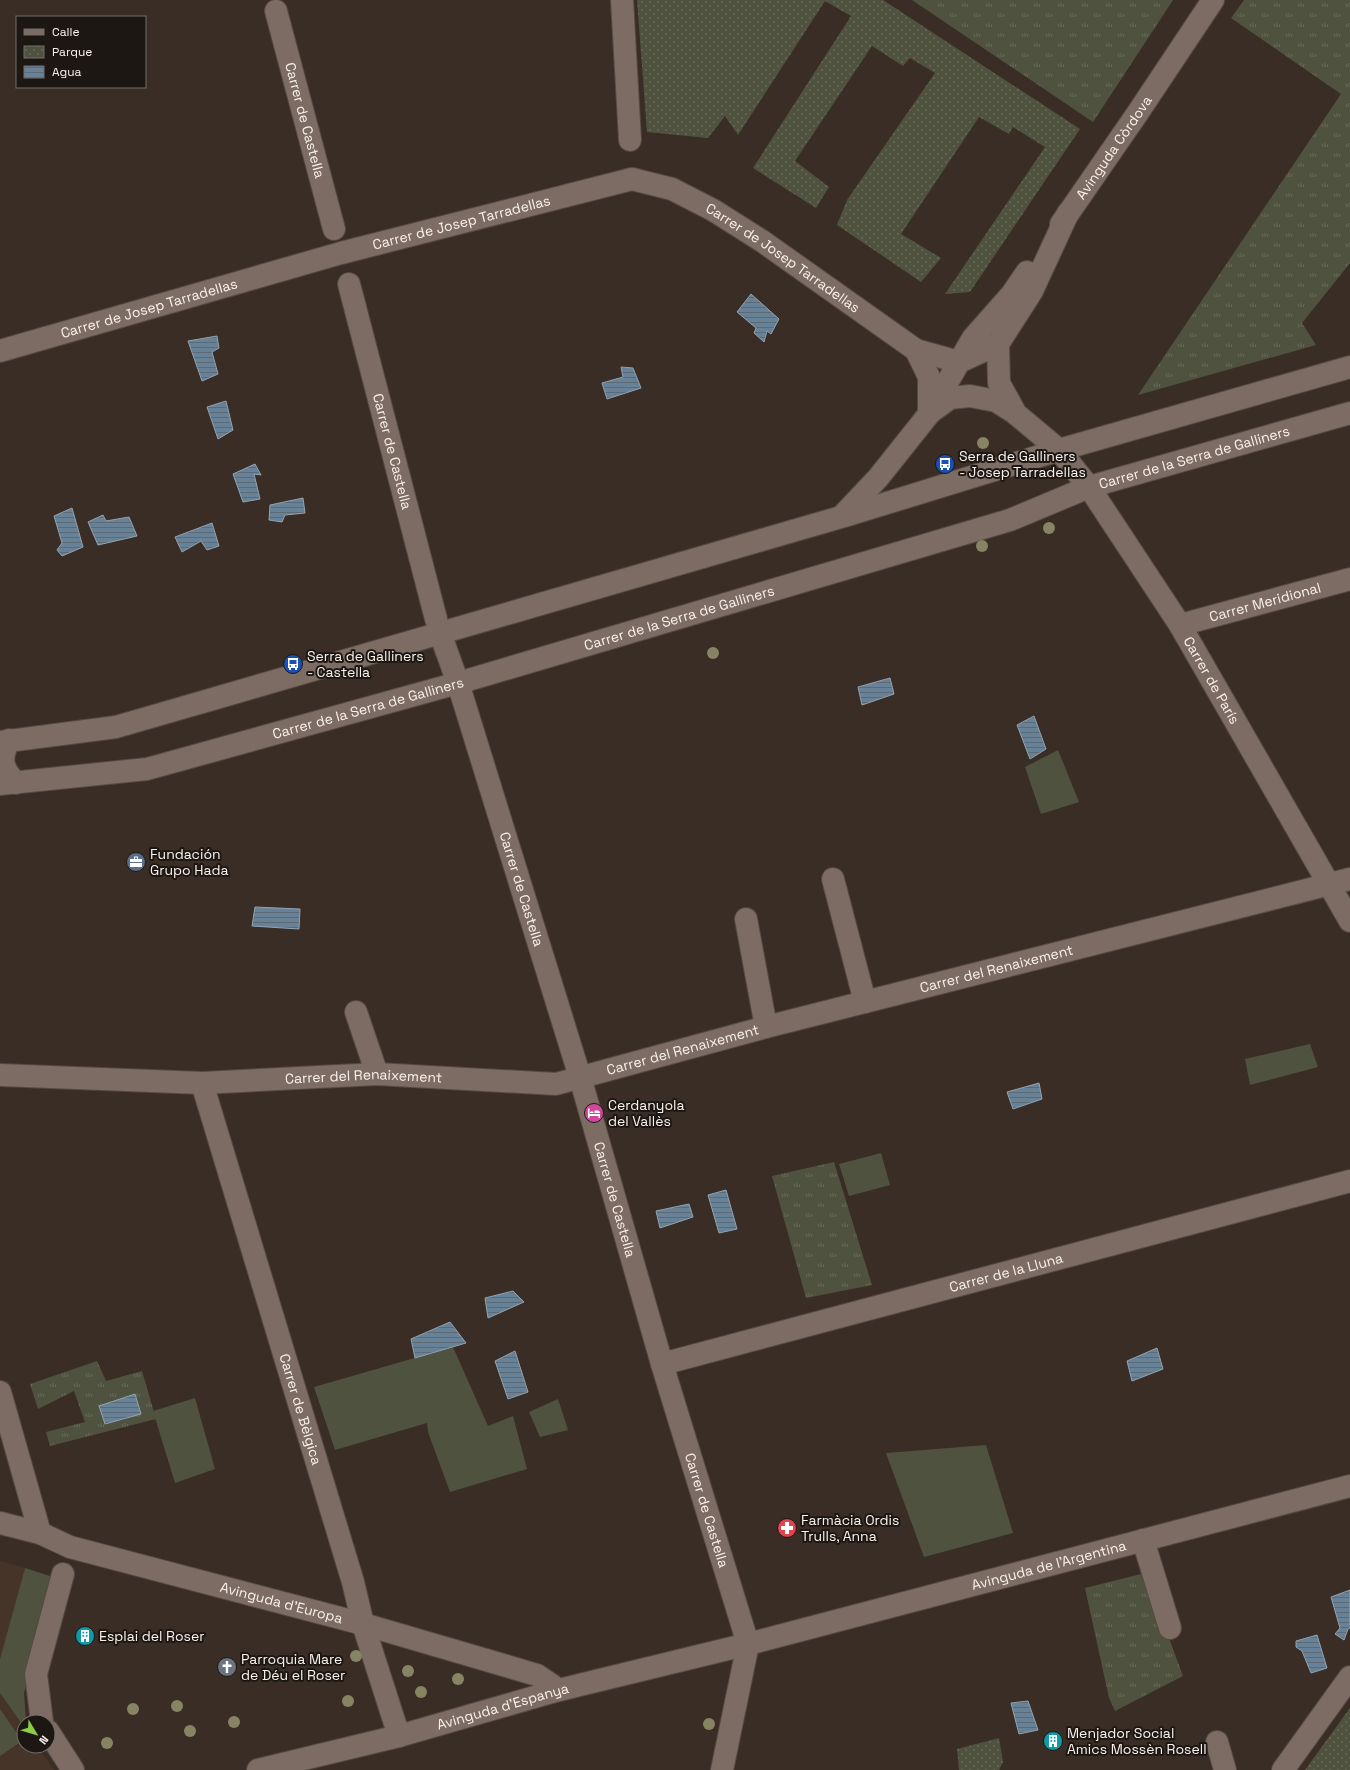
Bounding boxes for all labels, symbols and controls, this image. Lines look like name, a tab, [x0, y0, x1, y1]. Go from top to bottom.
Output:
legend	[16, 16, 146, 88]
text: Calle	[52, 24, 80, 40]
text: Parque	[52, 44, 92, 60]
street label: Carrer de Castella	[281, 60, 329, 180]
text: Agua	[52, 64, 82, 80]
street label: Avinguda Còrdova	[1072, 92, 1156, 203]
street label: Carrer de Josep Tarradellas	[370, 191, 552, 254]
street label: Carrer de Josep Tarradellas	[703, 199, 864, 317]
street label: Carrer de Josep Tarradellas	[59, 274, 239, 342]
street label: Carrer de Castella	[369, 392, 416, 511]
street label: Carrer de la Serra de Galliners	[1097, 422, 1292, 493]
place label: Serra de Galliners - Josep Tarradellas	[959, 447, 1086, 481]
bus stop icon: Serra de Galliners - Josep Tarradellas	[934, 453, 956, 475]
street label: Carrer Meridional	[1207, 578, 1323, 626]
street label: Carrer de la Serra de Galliners	[582, 581, 776, 654]
street label: Carrer de París	[1180, 633, 1244, 727]
place label: Serra de Galliners - Castella	[307, 647, 424, 681]
bus stop icon: Serra de Galliners - Castella	[282, 653, 304, 675]
street label: Carrer de la Serra de Galliners	[270, 673, 466, 743]
street label: Carrer de Castella	[496, 830, 548, 949]
place label: Fundación Grupo Hada	[150, 845, 228, 879]
office icon: Fundación Grupo Hada	[125, 851, 147, 873]
street label: Carrer del Renaixement	[918, 941, 1075, 997]
street label: Carrer del Renaixement	[604, 1020, 761, 1079]
street label: Carrer del Renaixement	[285, 1065, 443, 1088]
place label: Cerdanyola del Vallès	[608, 1096, 685, 1130]
hotel icon: Cerdanyola del Vallès	[583, 1102, 605, 1124]
street label: Carrer de Castella	[590, 1140, 640, 1259]
street label: Carrer de la Lluna	[947, 1249, 1065, 1296]
street label: Carrer de Bèlgica	[275, 1352, 326, 1467]
street label: Carrer de Castella	[681, 1451, 733, 1570]
place label: Farmàcia Ordis Trulls, Anna	[801, 1511, 899, 1545]
pharmacy icon: Farmàcia Ordis Trulls, Anna	[776, 1517, 798, 1539]
street label: Avinguda de l'Argentina	[969, 1536, 1128, 1594]
street label: Avinguda d'Europa	[218, 1578, 345, 1627]
building icon: Esplai del Roser	[74, 1625, 96, 1647]
place label: Esplai del Roser	[99, 1627, 205, 1645]
place label: Parroquia Mare de Déu el Roser	[241, 1650, 345, 1684]
church icon: Parroquia Mare de Déu el Roser	[216, 1656, 238, 1678]
street label: Avinguda d'Espanya	[435, 1679, 571, 1734]
north arrow	[16, 1714, 56, 1754]
place label: Menjador Social Amics Mossèn Rosell	[1067, 1724, 1207, 1758]
building icon: Menjador Social Amics Mossèn Rosell	[1042, 1730, 1064, 1752]
text: N	[36, 1733, 52, 1747]

